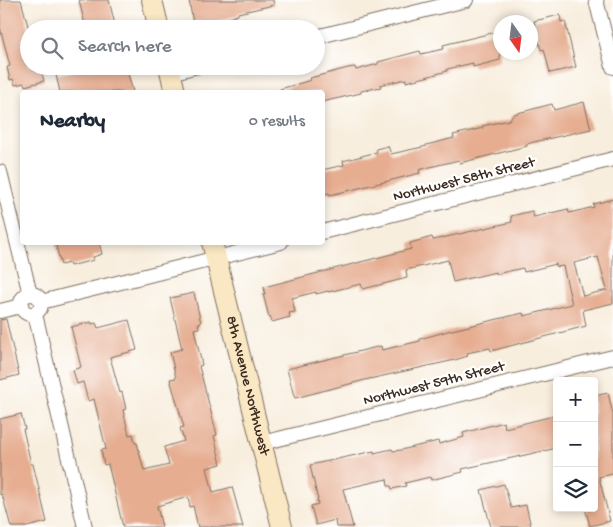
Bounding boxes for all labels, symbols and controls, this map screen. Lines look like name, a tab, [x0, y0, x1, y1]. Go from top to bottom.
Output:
north arrow	[493, 15, 538, 60]
search box	[20, 20, 325, 75]
icon: search	[38, 34, 66, 62]
text: Search here	[78, 36, 172, 59]
text: Nearby	[40, 110, 105, 135]
text: 0 results	[249, 113, 305, 132]
street label: Northwest 58th Street	[391, 153, 539, 206]
street label: 8th Avenue Northwest	[222, 314, 274, 459]
street label: Northwest 59th Street	[362, 357, 508, 410]
map controls	[553, 377, 598, 512]
button: +	[553, 377, 598, 422]
button: −	[553, 422, 598, 467]
button: layers	[553, 467, 598, 512]

